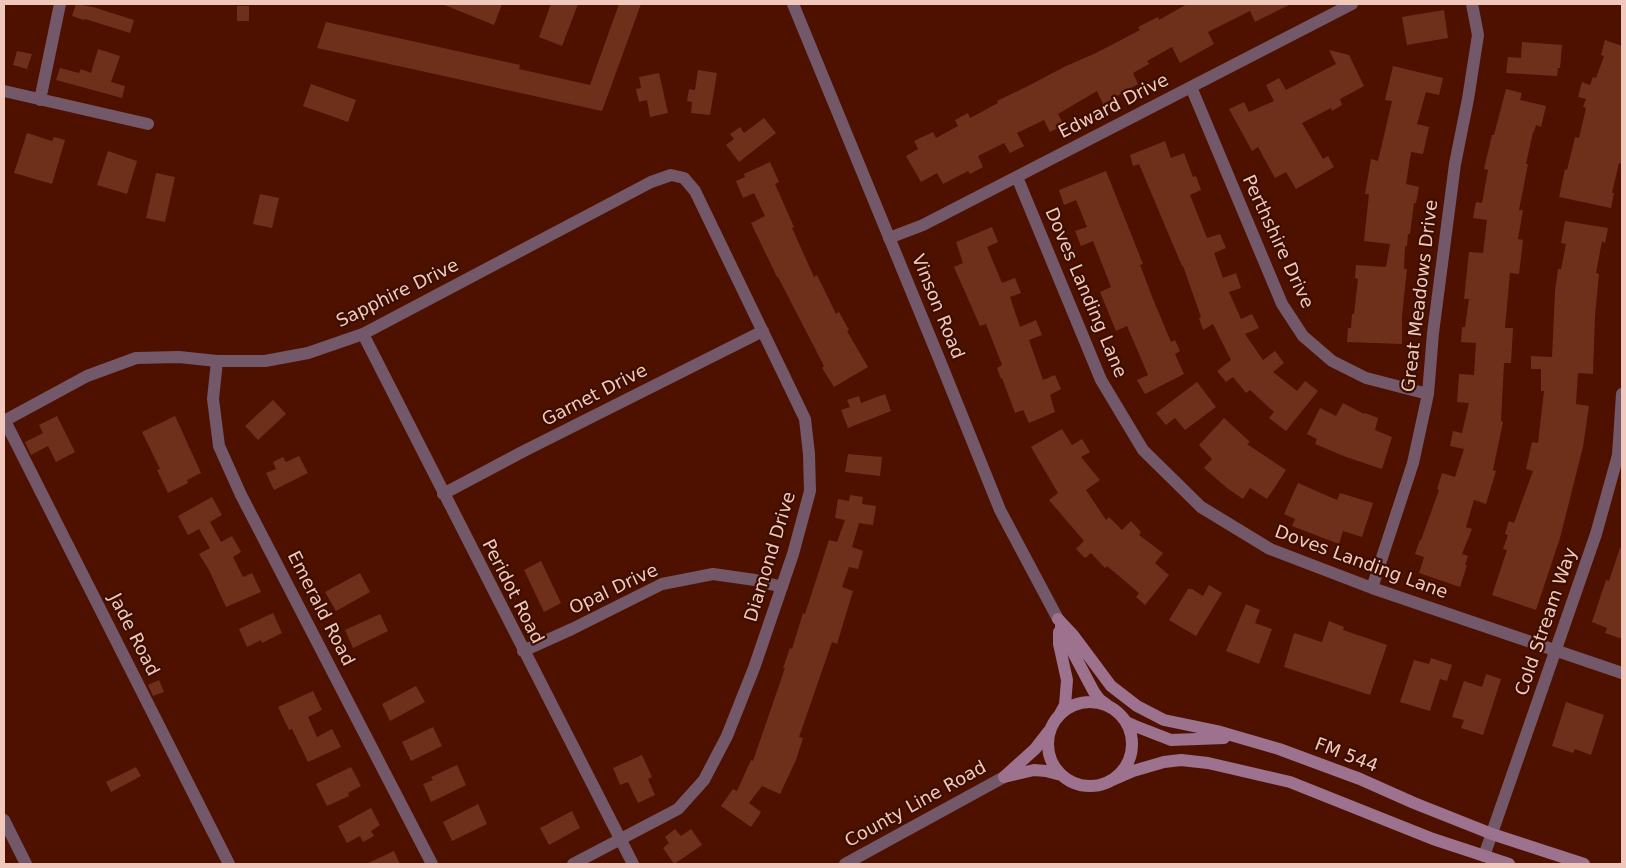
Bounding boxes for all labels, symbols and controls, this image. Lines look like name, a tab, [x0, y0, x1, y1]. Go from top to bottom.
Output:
street label: Edward Drive	[1055, 70, 1173, 144]
street label: Perthshire Drive	[1237, 172, 1317, 312]
street label: Great Meadows Drive	[1398, 199, 1444, 393]
street label: Doves Landing Lane	[1039, 205, 1131, 381]
street label: Vinson Road	[906, 251, 968, 363]
street label: Sapphire Drive	[333, 255, 463, 333]
street label: Garnet Drive	[539, 360, 651, 432]
street label: Diamond Drive	[741, 489, 801, 625]
street label: Doves Landing Lane	[1271, 522, 1451, 604]
street label: Peridot Road	[476, 536, 548, 648]
street label: Cold Stream Way	[1512, 545, 1582, 699]
street label: Emerald Road	[282, 548, 358, 670]
street label: Opal Drive	[566, 560, 662, 620]
street label: Jade Road	[103, 590, 163, 680]
street label: FM 544	[1311, 734, 1381, 778]
street label: County Line Road	[842, 757, 990, 853]

